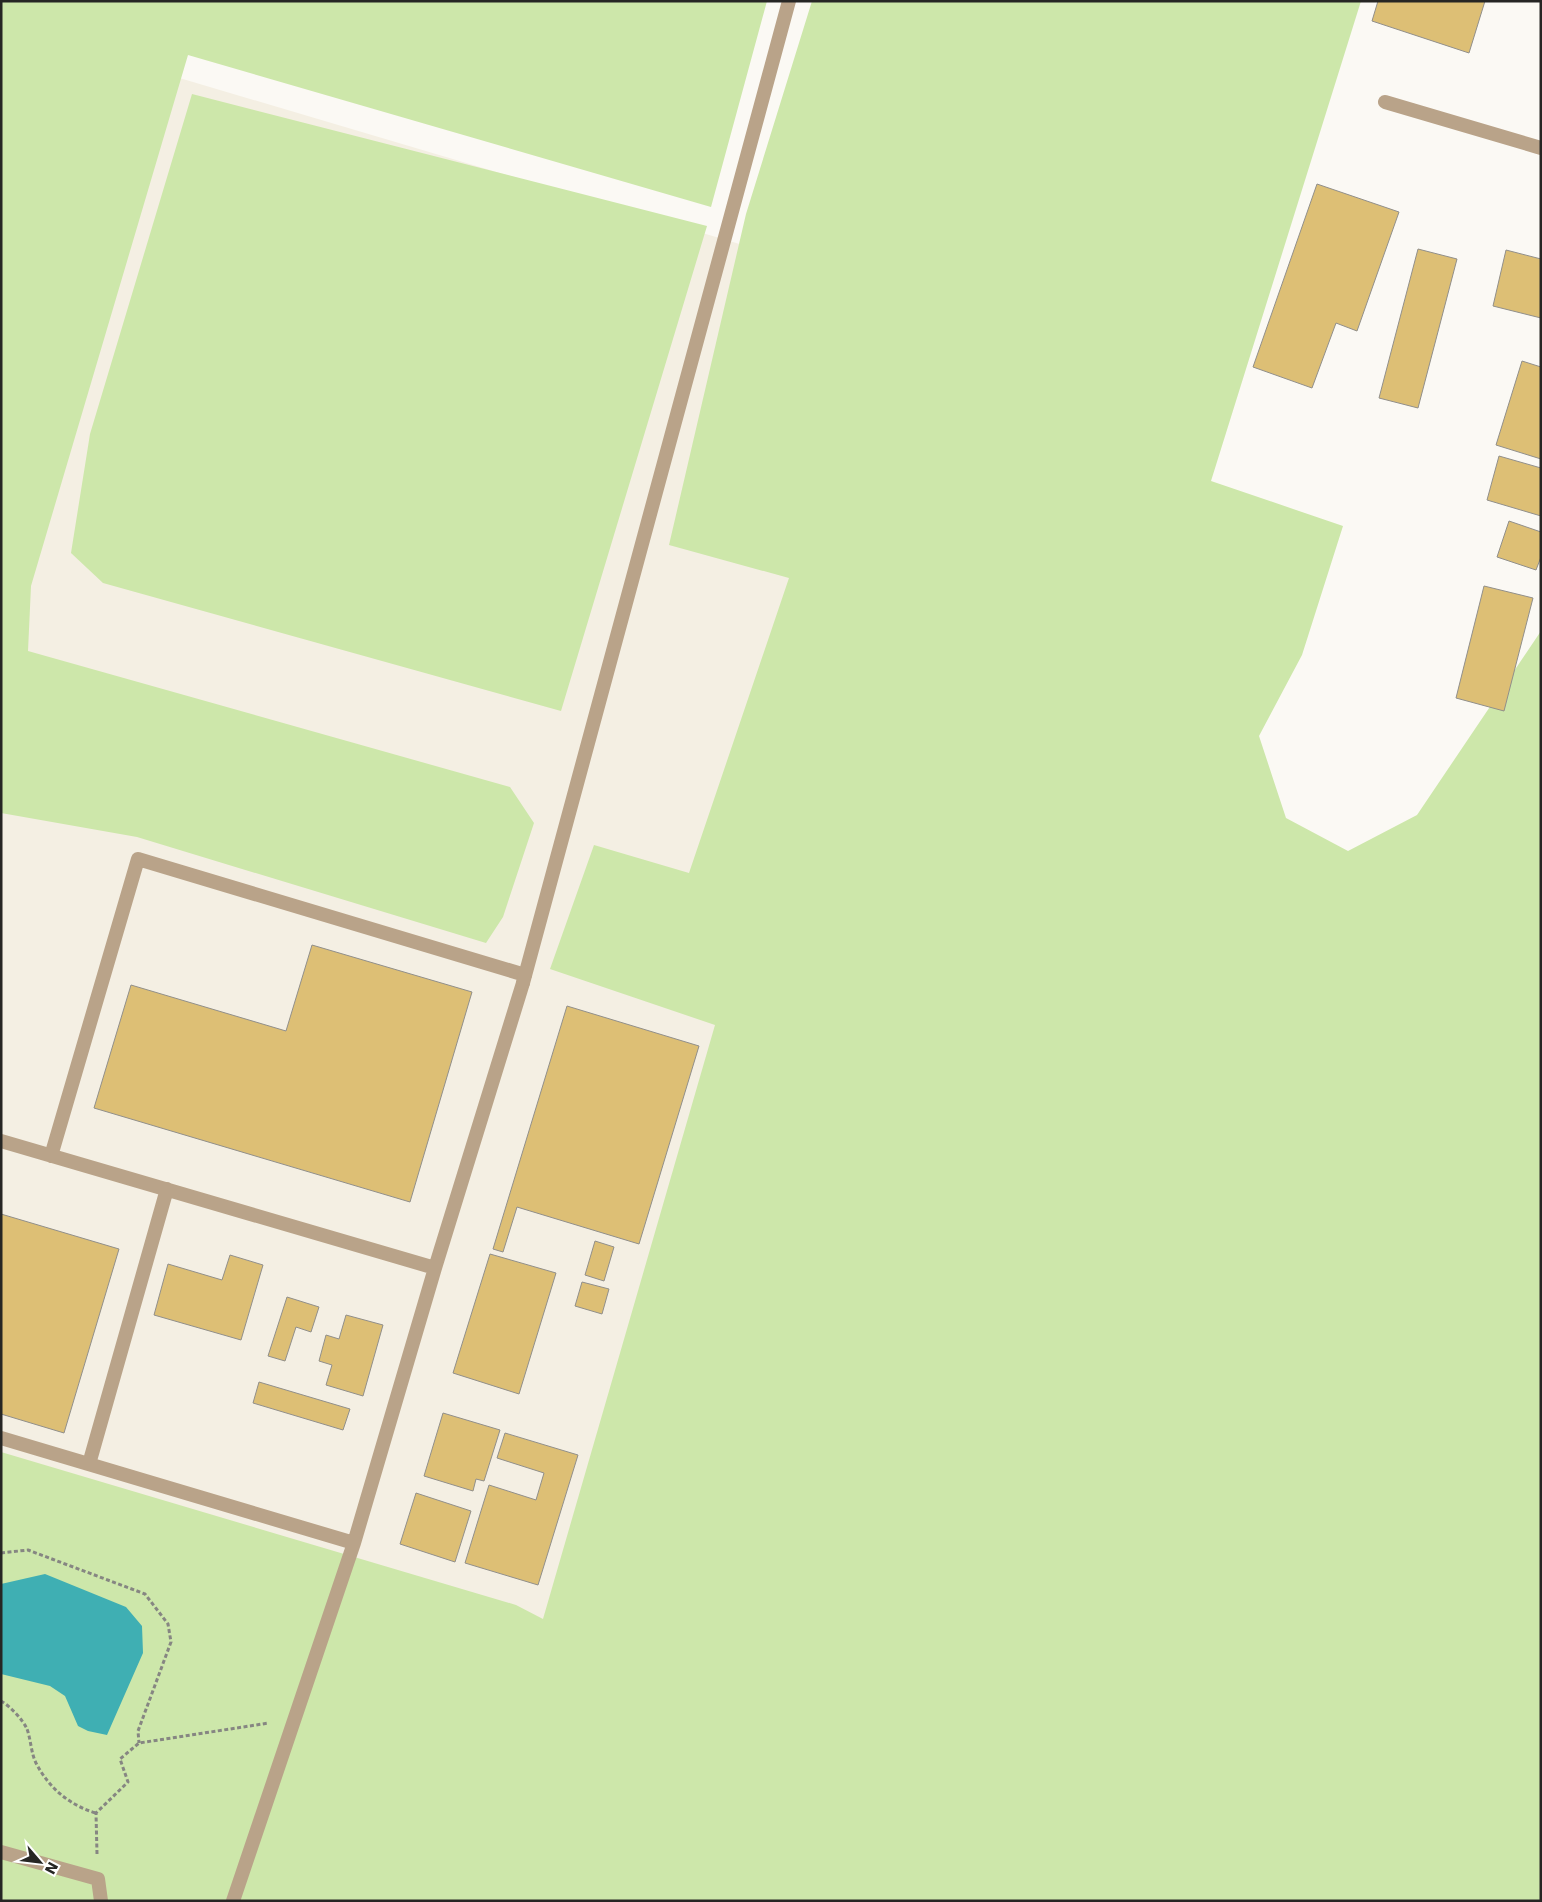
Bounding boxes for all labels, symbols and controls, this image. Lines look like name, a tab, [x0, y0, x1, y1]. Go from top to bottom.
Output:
north arrow	[15, 1837, 65, 1887]
text: N	[42, 1859, 61, 1877]

